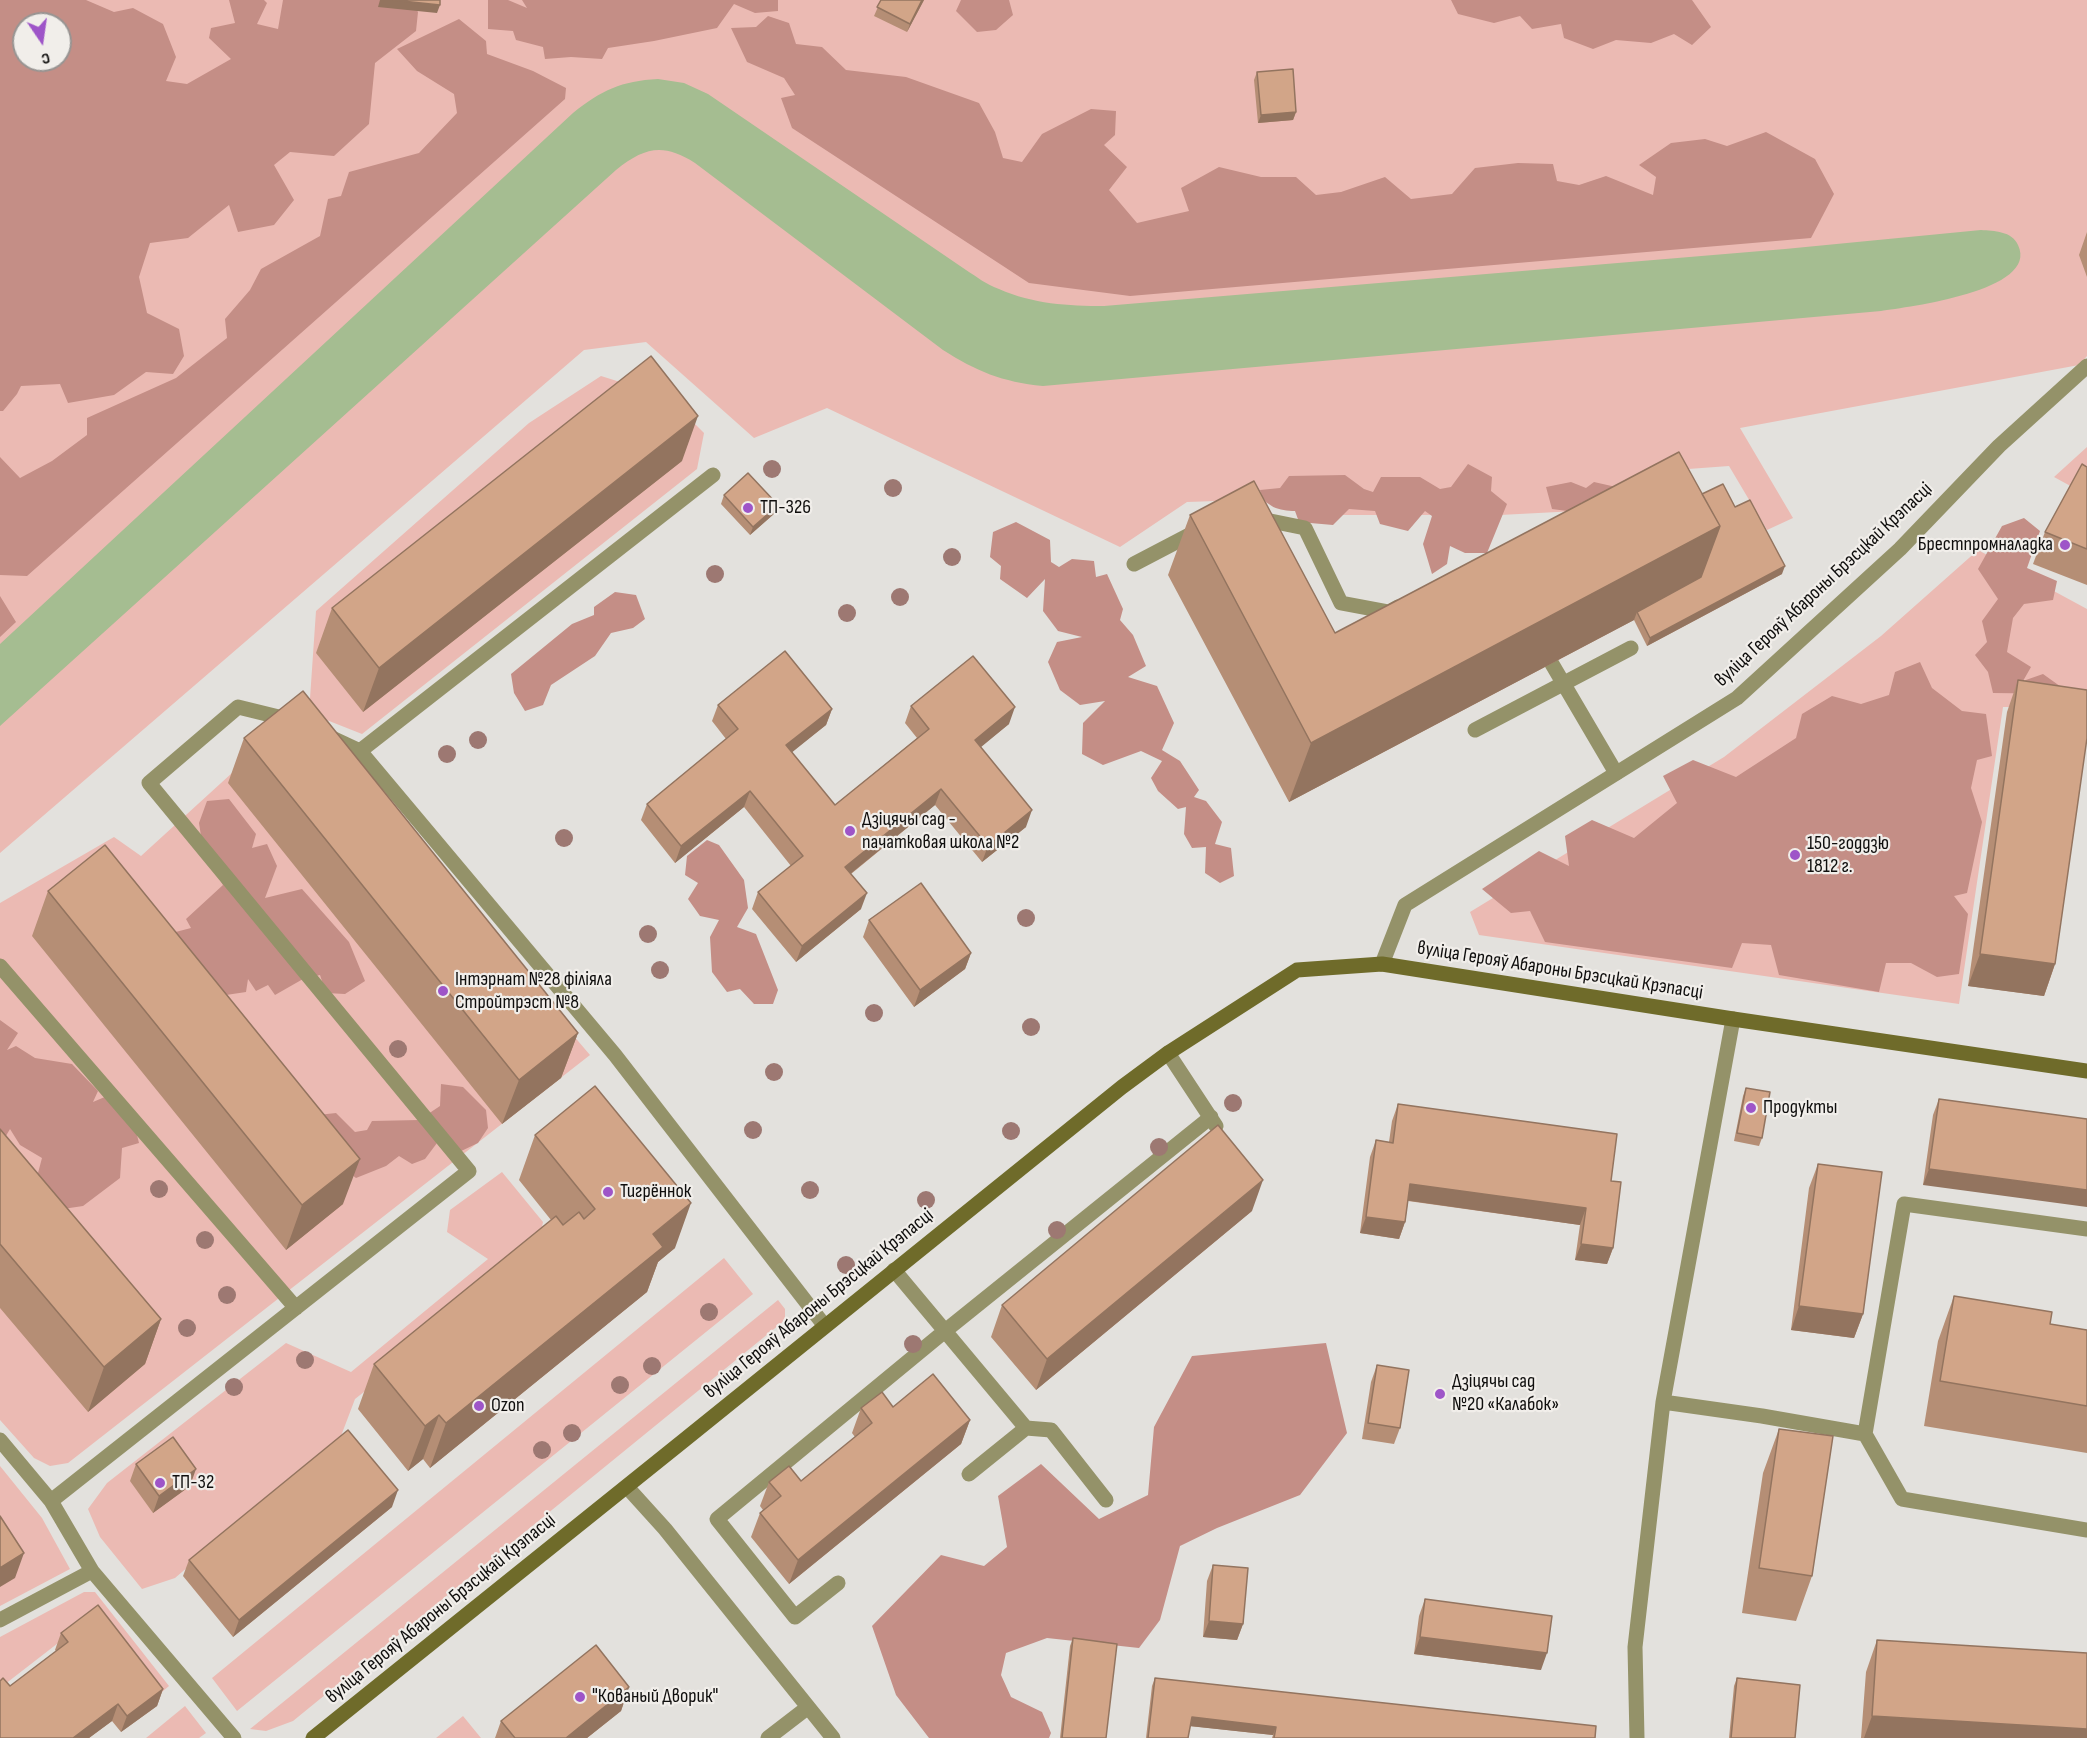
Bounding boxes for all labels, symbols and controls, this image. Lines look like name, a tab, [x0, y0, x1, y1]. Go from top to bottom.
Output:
north arrow	[12, 12, 72, 72]
text: С	[40, 48, 52, 68]
street label: вуліца Герояў Абароны Брэсцкай Крэпасці	[1710, 478, 1938, 692]
place label: ТП-326	[760, 496, 811, 520]
marker: ТП-326	[741, 501, 755, 515]
place label: Брестпромналадка	[1918, 533, 2053, 557]
marker: Брестпромналадка	[2058, 538, 2072, 552]
place label: Дзіцячы сад - пачатковая школа №2	[862, 808, 1019, 855]
marker: Дзіцячы сад - пачатковая школа №2	[843, 824, 857, 838]
place label: 150-годдзю 1812 г.	[1807, 832, 1889, 879]
marker: 150-годдзю 1812 г.	[1788, 848, 1802, 862]
street label: вуліца Герояў Абароны Брэсцкай Крэпасці	[1415, 937, 1705, 1005]
place label: Інтэрнат №28 фiлiяла Стройтрэст №8	[455, 968, 612, 1015]
marker: Інтэрнат №28 фiлiяла Стройтрэст №8	[436, 984, 450, 998]
place label: Продукты	[1763, 1096, 1838, 1120]
marker: Продукты	[1744, 1101, 1758, 1115]
place label: Тигрённок	[620, 1180, 691, 1204]
marker: Тигрённок	[601, 1185, 615, 1199]
street label: вуліца Герояў Абароны Брэсцкай Крэпасці	[699, 1204, 939, 1404]
place label: Дзіцячы сад №20 «Калабок»	[1452, 1370, 1559, 1417]
marker: Дзіцячы сад №20 «Калабок»	[1433, 1387, 1447, 1401]
place label: Ozon	[491, 1394, 525, 1418]
marker: Ozon	[472, 1399, 486, 1413]
place label: ТП-32	[172, 1471, 214, 1495]
marker: ТП-32	[153, 1476, 167, 1490]
street label: вуліца Герояў Абароны Брэсцкай Крэпасці	[321, 1509, 561, 1709]
place label: "Кованый Дворик"	[592, 1685, 718, 1709]
marker: "Кованый Дворик"	[573, 1690, 587, 1704]

